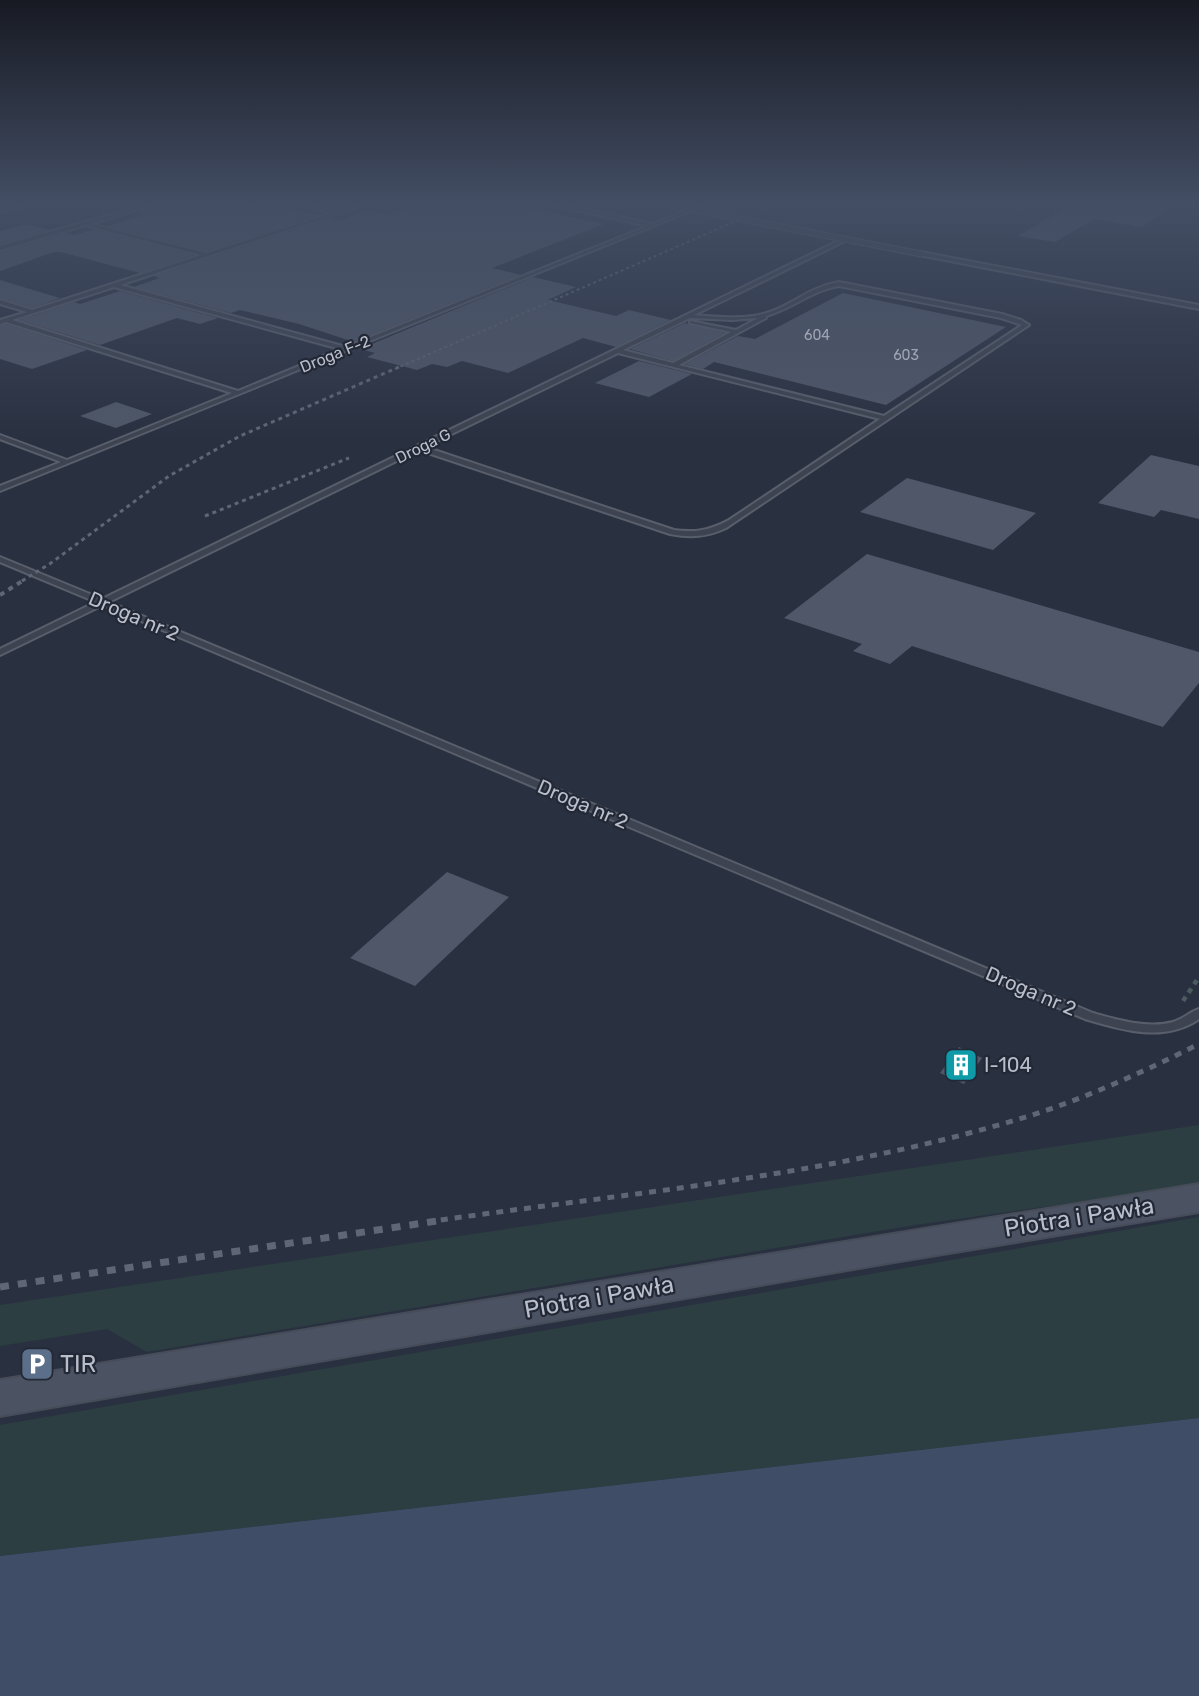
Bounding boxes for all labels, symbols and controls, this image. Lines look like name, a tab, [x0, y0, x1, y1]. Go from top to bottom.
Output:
house number: 604	[804, 327, 830, 344]
street label: Droga F-2	[297, 331, 373, 377]
house number: 603	[893, 347, 919, 364]
street label: Droga G	[392, 424, 454, 468]
street label: Droga nr 2	[85, 586, 183, 646]
street label: Droga nr 2	[534, 774, 632, 834]
street label: Droga nr 2	[982, 961, 1080, 1021]
building icon: I-104	[943, 1047, 979, 1083]
place label: I-104	[984, 1053, 1032, 1077]
street label: Piotra i Pawła	[1002, 1191, 1156, 1243]
street label: Piotra i Pawła	[522, 1270, 676, 1324]
parking icon: TIR	[19, 1346, 55, 1382]
place label: TIR	[60, 1350, 96, 1378]

